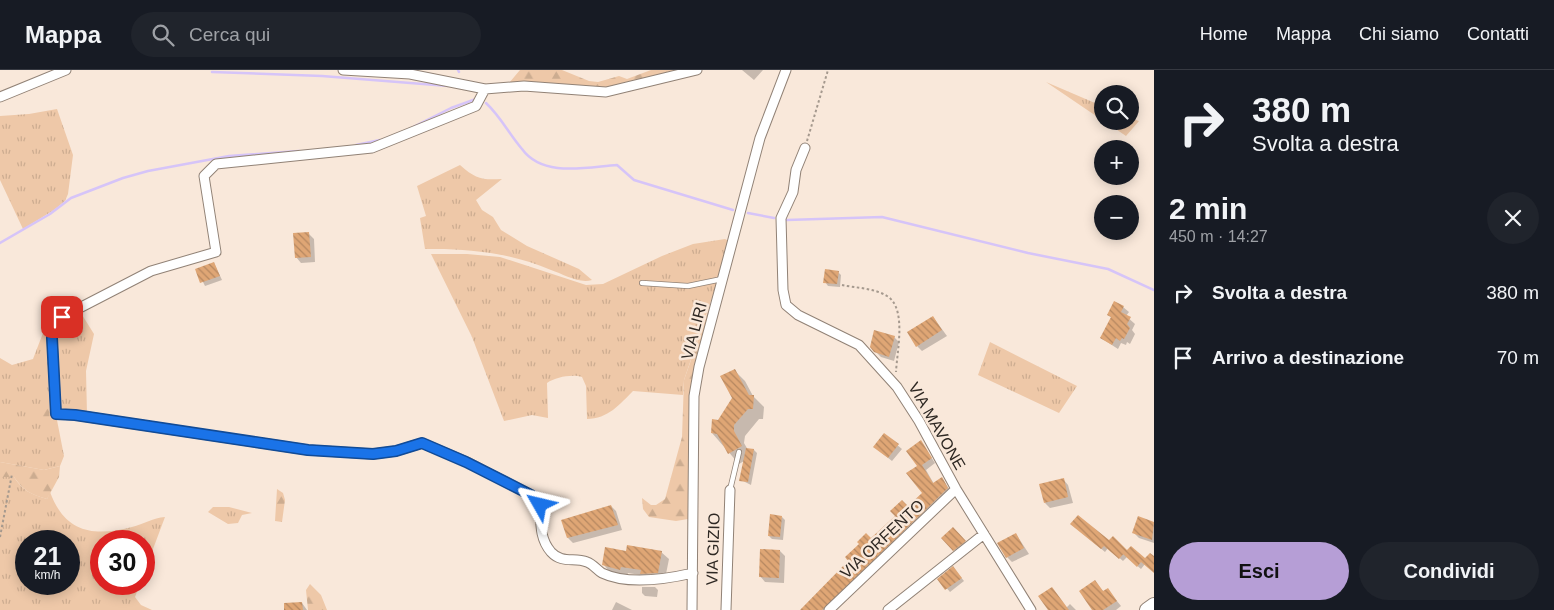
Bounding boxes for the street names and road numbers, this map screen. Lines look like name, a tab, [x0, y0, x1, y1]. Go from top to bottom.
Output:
street label: VIA LIRI	[678, 300, 710, 362]
street label: VIA MAVONE	[905, 380, 969, 472]
street label: VIA ORFENTO	[837, 496, 927, 582]
street label: VIA GIZIO	[703, 512, 723, 586]

